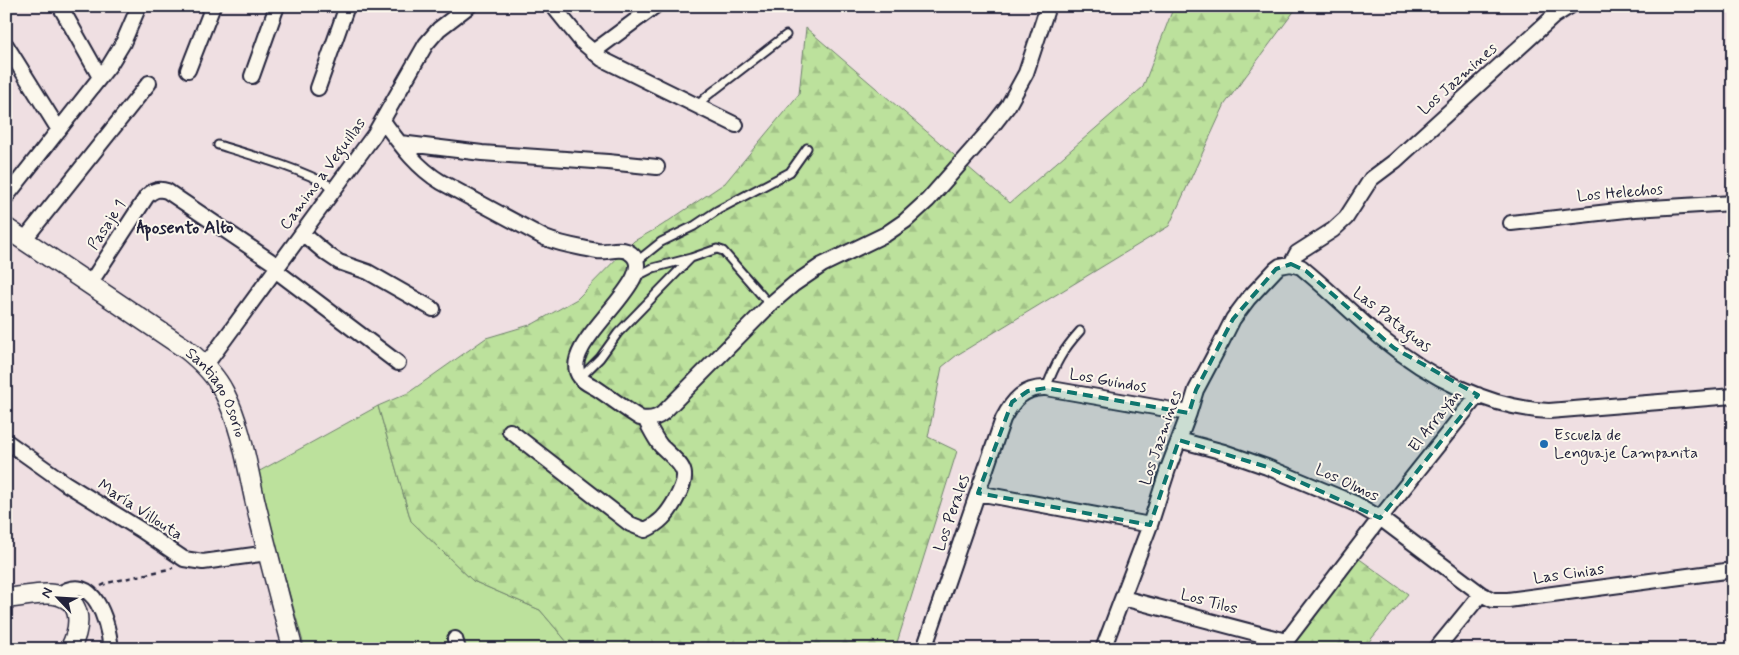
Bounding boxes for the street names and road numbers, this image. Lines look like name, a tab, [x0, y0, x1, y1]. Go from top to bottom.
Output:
street label: Los Jazmines	[1414, 38, 1502, 120]
street label: Camino a Veguillas	[275, 114, 372, 235]
street label: Los Helechos	[1576, 179, 1664, 207]
street label: Pasaje 1	[83, 196, 131, 254]
street label: Las Pataguas	[1348, 283, 1436, 358]
street label: Santiago Osorio	[181, 342, 251, 440]
street label: Los Guindos	[1068, 364, 1148, 398]
street label: El Arrayán	[1404, 385, 1466, 457]
street label: Los Jazmines	[1135, 388, 1187, 488]
street label: Los Olmos	[1312, 459, 1382, 507]
street label: Los Perales	[929, 472, 975, 554]
street label: María Villouta	[93, 475, 187, 545]
street label: Las Cinias	[1532, 559, 1606, 589]
street label: Los Tilos	[1178, 584, 1240, 620]

